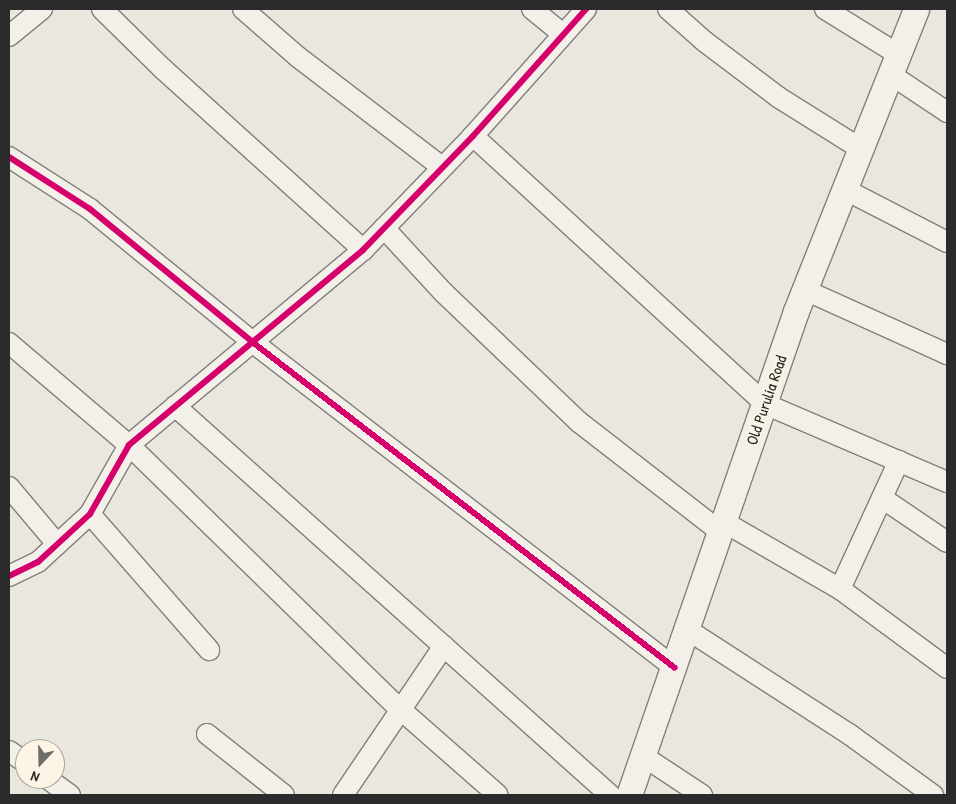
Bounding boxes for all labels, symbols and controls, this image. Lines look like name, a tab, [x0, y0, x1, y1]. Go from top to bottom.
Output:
street label: Old Purulia Road	[742, 353, 790, 447]
north arrow	[15, 739, 65, 789]
text: N	[28, 767, 42, 788]

